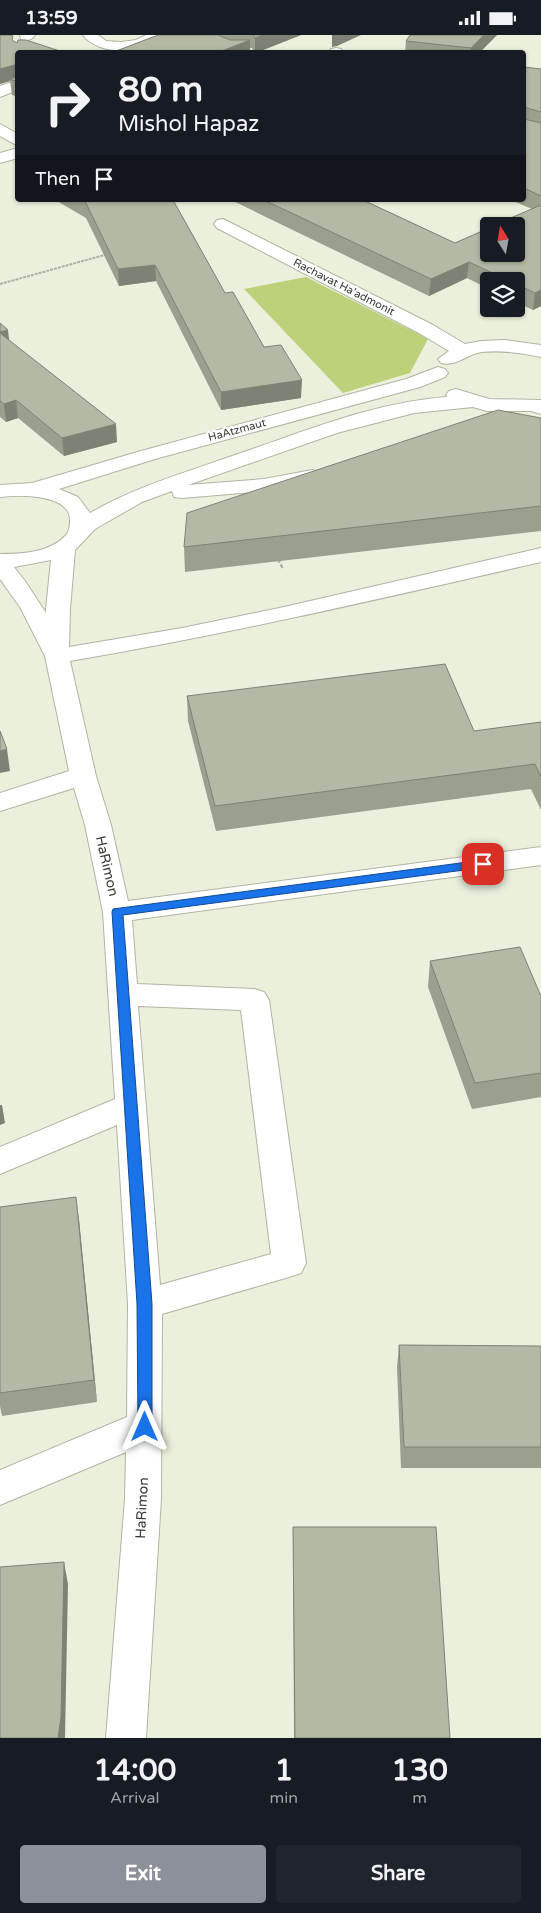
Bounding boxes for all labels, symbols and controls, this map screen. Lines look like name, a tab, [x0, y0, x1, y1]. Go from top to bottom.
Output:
text: 13:59	[25, 7, 78, 29]
text: 80 m	[118, 69, 203, 111]
icon: right	[35, 70, 100, 135]
text: Mishol Hapaz	[118, 111, 259, 137]
icon: arrive	[90, 165, 118, 193]
text: Then	[35, 168, 80, 190]
north arrow	[480, 217, 525, 263]
map controls	[480, 217, 525, 317]
street label: Rachavat Ha'admonit	[291, 256, 397, 318]
button: layers	[480, 272, 525, 317]
street label: HaAtzmaut	[207, 416, 267, 444]
street label: HaRimon	[92, 834, 122, 898]
pin	[462, 843, 504, 885]
icon: arrive	[469, 850, 497, 878]
position arrow	[118, 1400, 170, 1452]
street label: HaRimon	[132, 1477, 152, 1539]
text: 14:00	[93, 1752, 176, 1789]
text: 1	[274, 1752, 293, 1789]
text: 130	[391, 1752, 448, 1789]
text: Arrival	[110, 1788, 160, 1808]
text: min	[270, 1788, 298, 1808]
text: m	[412, 1788, 427, 1808]
button: Exit	[20, 1845, 266, 1903]
button: Share	[276, 1845, 521, 1903]

